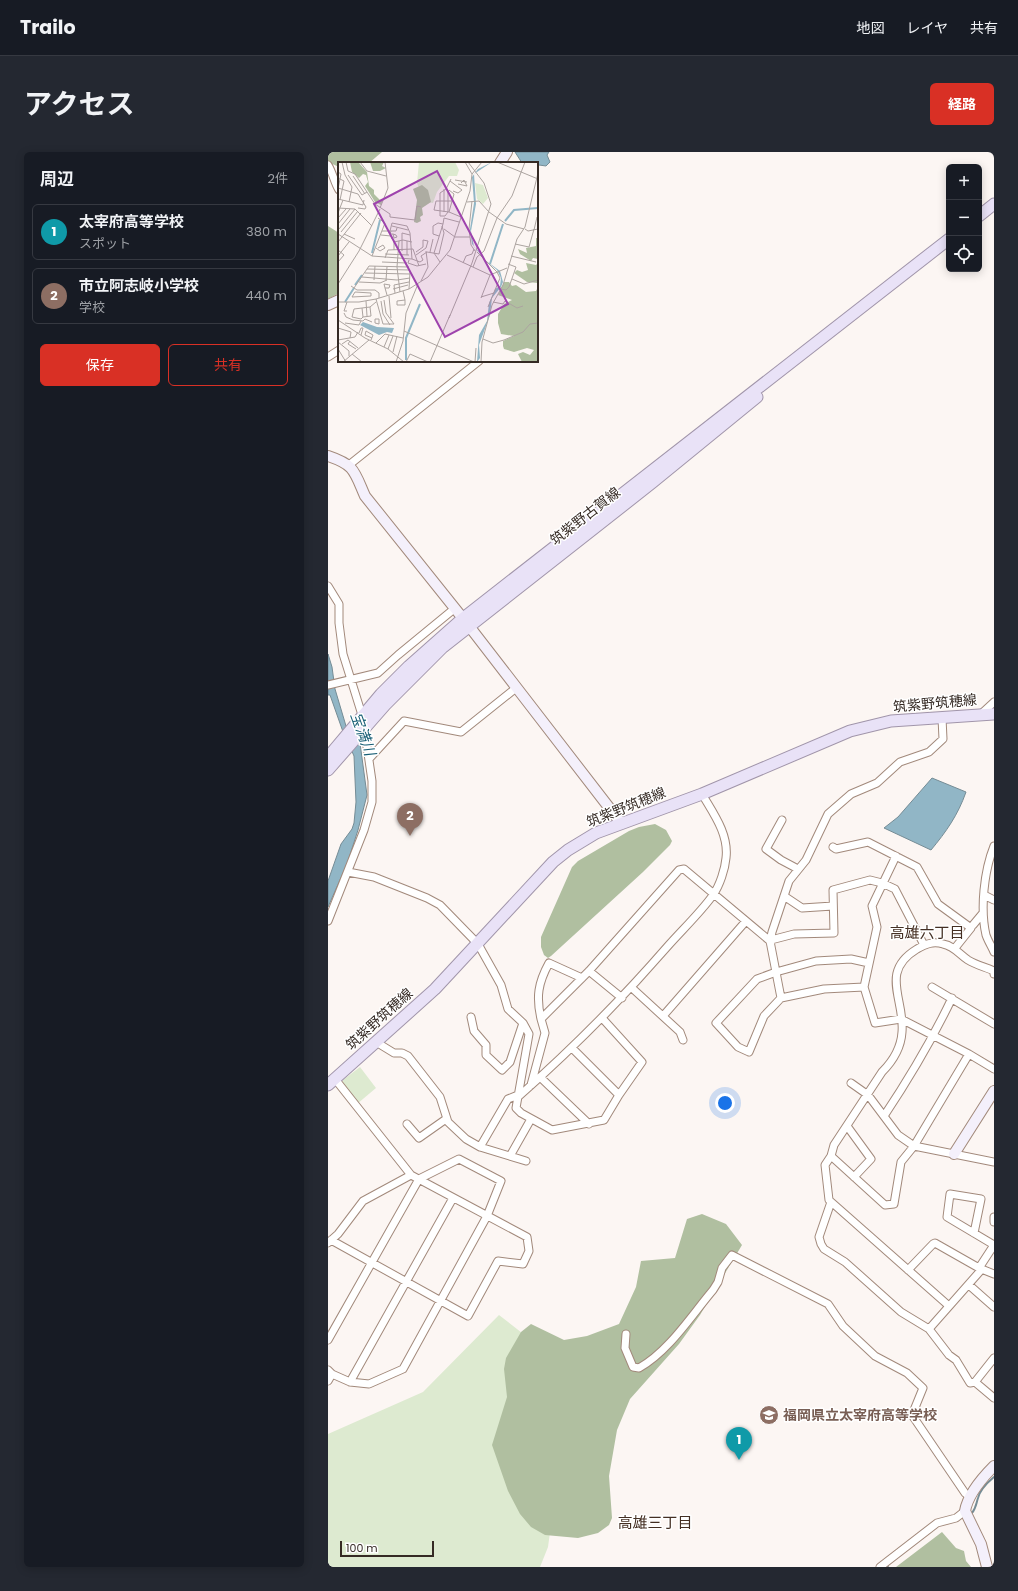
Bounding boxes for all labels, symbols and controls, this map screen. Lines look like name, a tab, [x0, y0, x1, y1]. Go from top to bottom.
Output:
text: Trailo	[20, 14, 76, 41]
text: 地図	[856, 18, 884, 38]
text: レイヤ	[906, 18, 948, 38]
text: 共有	[970, 18, 998, 38]
button: 経路	[930, 83, 994, 125]
text: アクセス	[24, 85, 135, 124]
inset map	[338, 162, 538, 362]
map controls	[946, 164, 982, 272]
button: +	[946, 164, 982, 200]
text: 周辺	[40, 167, 74, 191]
text: 2件	[268, 169, 288, 188]
button: −	[946, 200, 982, 236]
text: 太宰府高等学校	[79, 211, 184, 232]
text: 1	[52, 222, 56, 241]
text: 380 m	[246, 222, 287, 241]
text: スポット	[79, 234, 131, 253]
button: locate	[946, 236, 982, 272]
text: 市立阿志岐小学校	[79, 275, 199, 296]
text: 2	[50, 286, 58, 305]
text: 440 m	[246, 286, 287, 305]
text: 学校	[79, 298, 105, 317]
button: 保存	[40, 344, 160, 386]
button: 共有	[168, 344, 288, 386]
street label: 筑紫野古賀線	[546, 482, 624, 550]
street label: 筑紫野筑穂線	[892, 689, 978, 717]
water label: 宝満川	[346, 709, 382, 760]
street label: 筑紫野筑穂線	[583, 782, 669, 832]
pin: 2	[397, 803, 423, 836]
district label: 高雄六丁目	[889, 922, 965, 943]
street label: 筑紫野筑穂線	[341, 983, 417, 1055]
your location	[715, 1093, 735, 1113]
school or university icon: 福岡県立太宰府高等学校	[758, 1404, 780, 1426]
place label: 福岡県立太宰府高等学校	[783, 1405, 937, 1425]
pin: 1	[726, 1427, 752, 1460]
district label: 高雄三丁目	[617, 1512, 693, 1533]
scale bar	[340, 1539, 434, 1558]
text: 100 m	[346, 1540, 378, 1556]

